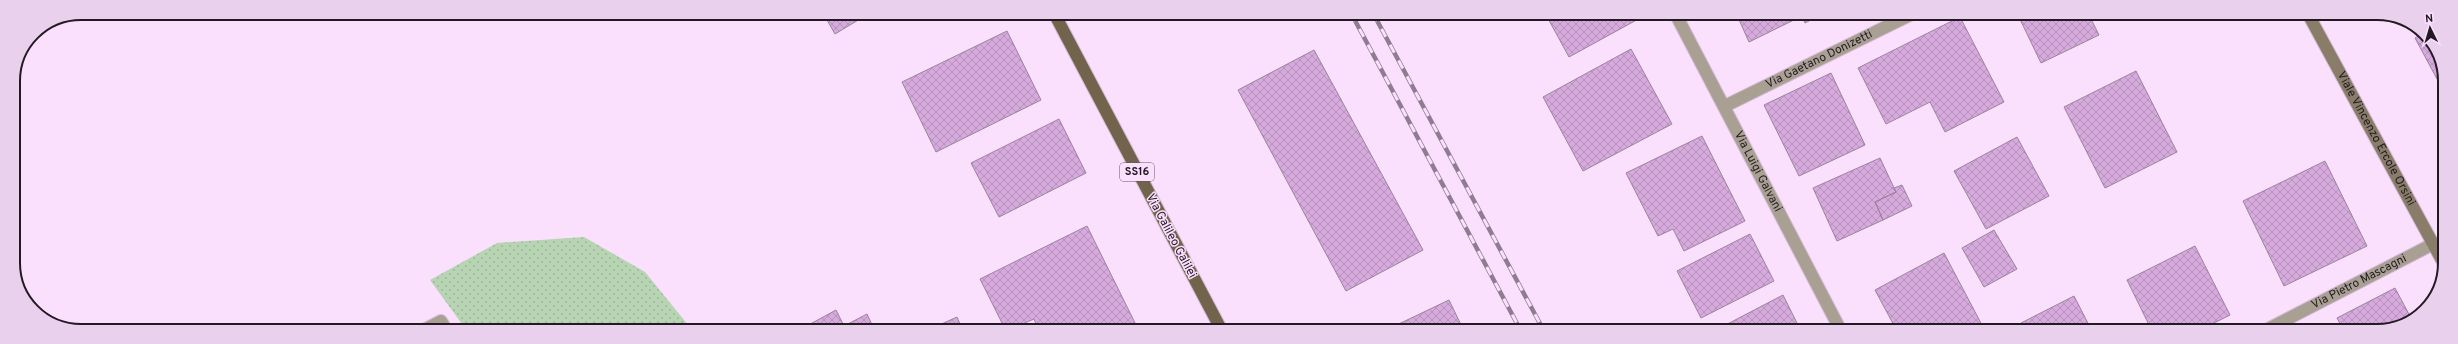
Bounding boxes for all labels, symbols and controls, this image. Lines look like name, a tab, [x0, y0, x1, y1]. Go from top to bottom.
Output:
north arrow	[2410, 8, 2450, 48]
text: N	[2425, 12, 2434, 26]
street label: Via Gaetano Donizetti	[1763, 27, 1875, 93]
street label: Viale Vincenzo Ercole Orsini	[2333, 69, 2419, 209]
street label: Via Luigi Galvani	[1730, 128, 1786, 215]
road number: SS16	[1120, 163, 1154, 181]
street label: Via Galileo Galilei	[1142, 191, 1200, 281]
street label: Via Pietro Mascagni	[2309, 251, 2410, 313]

